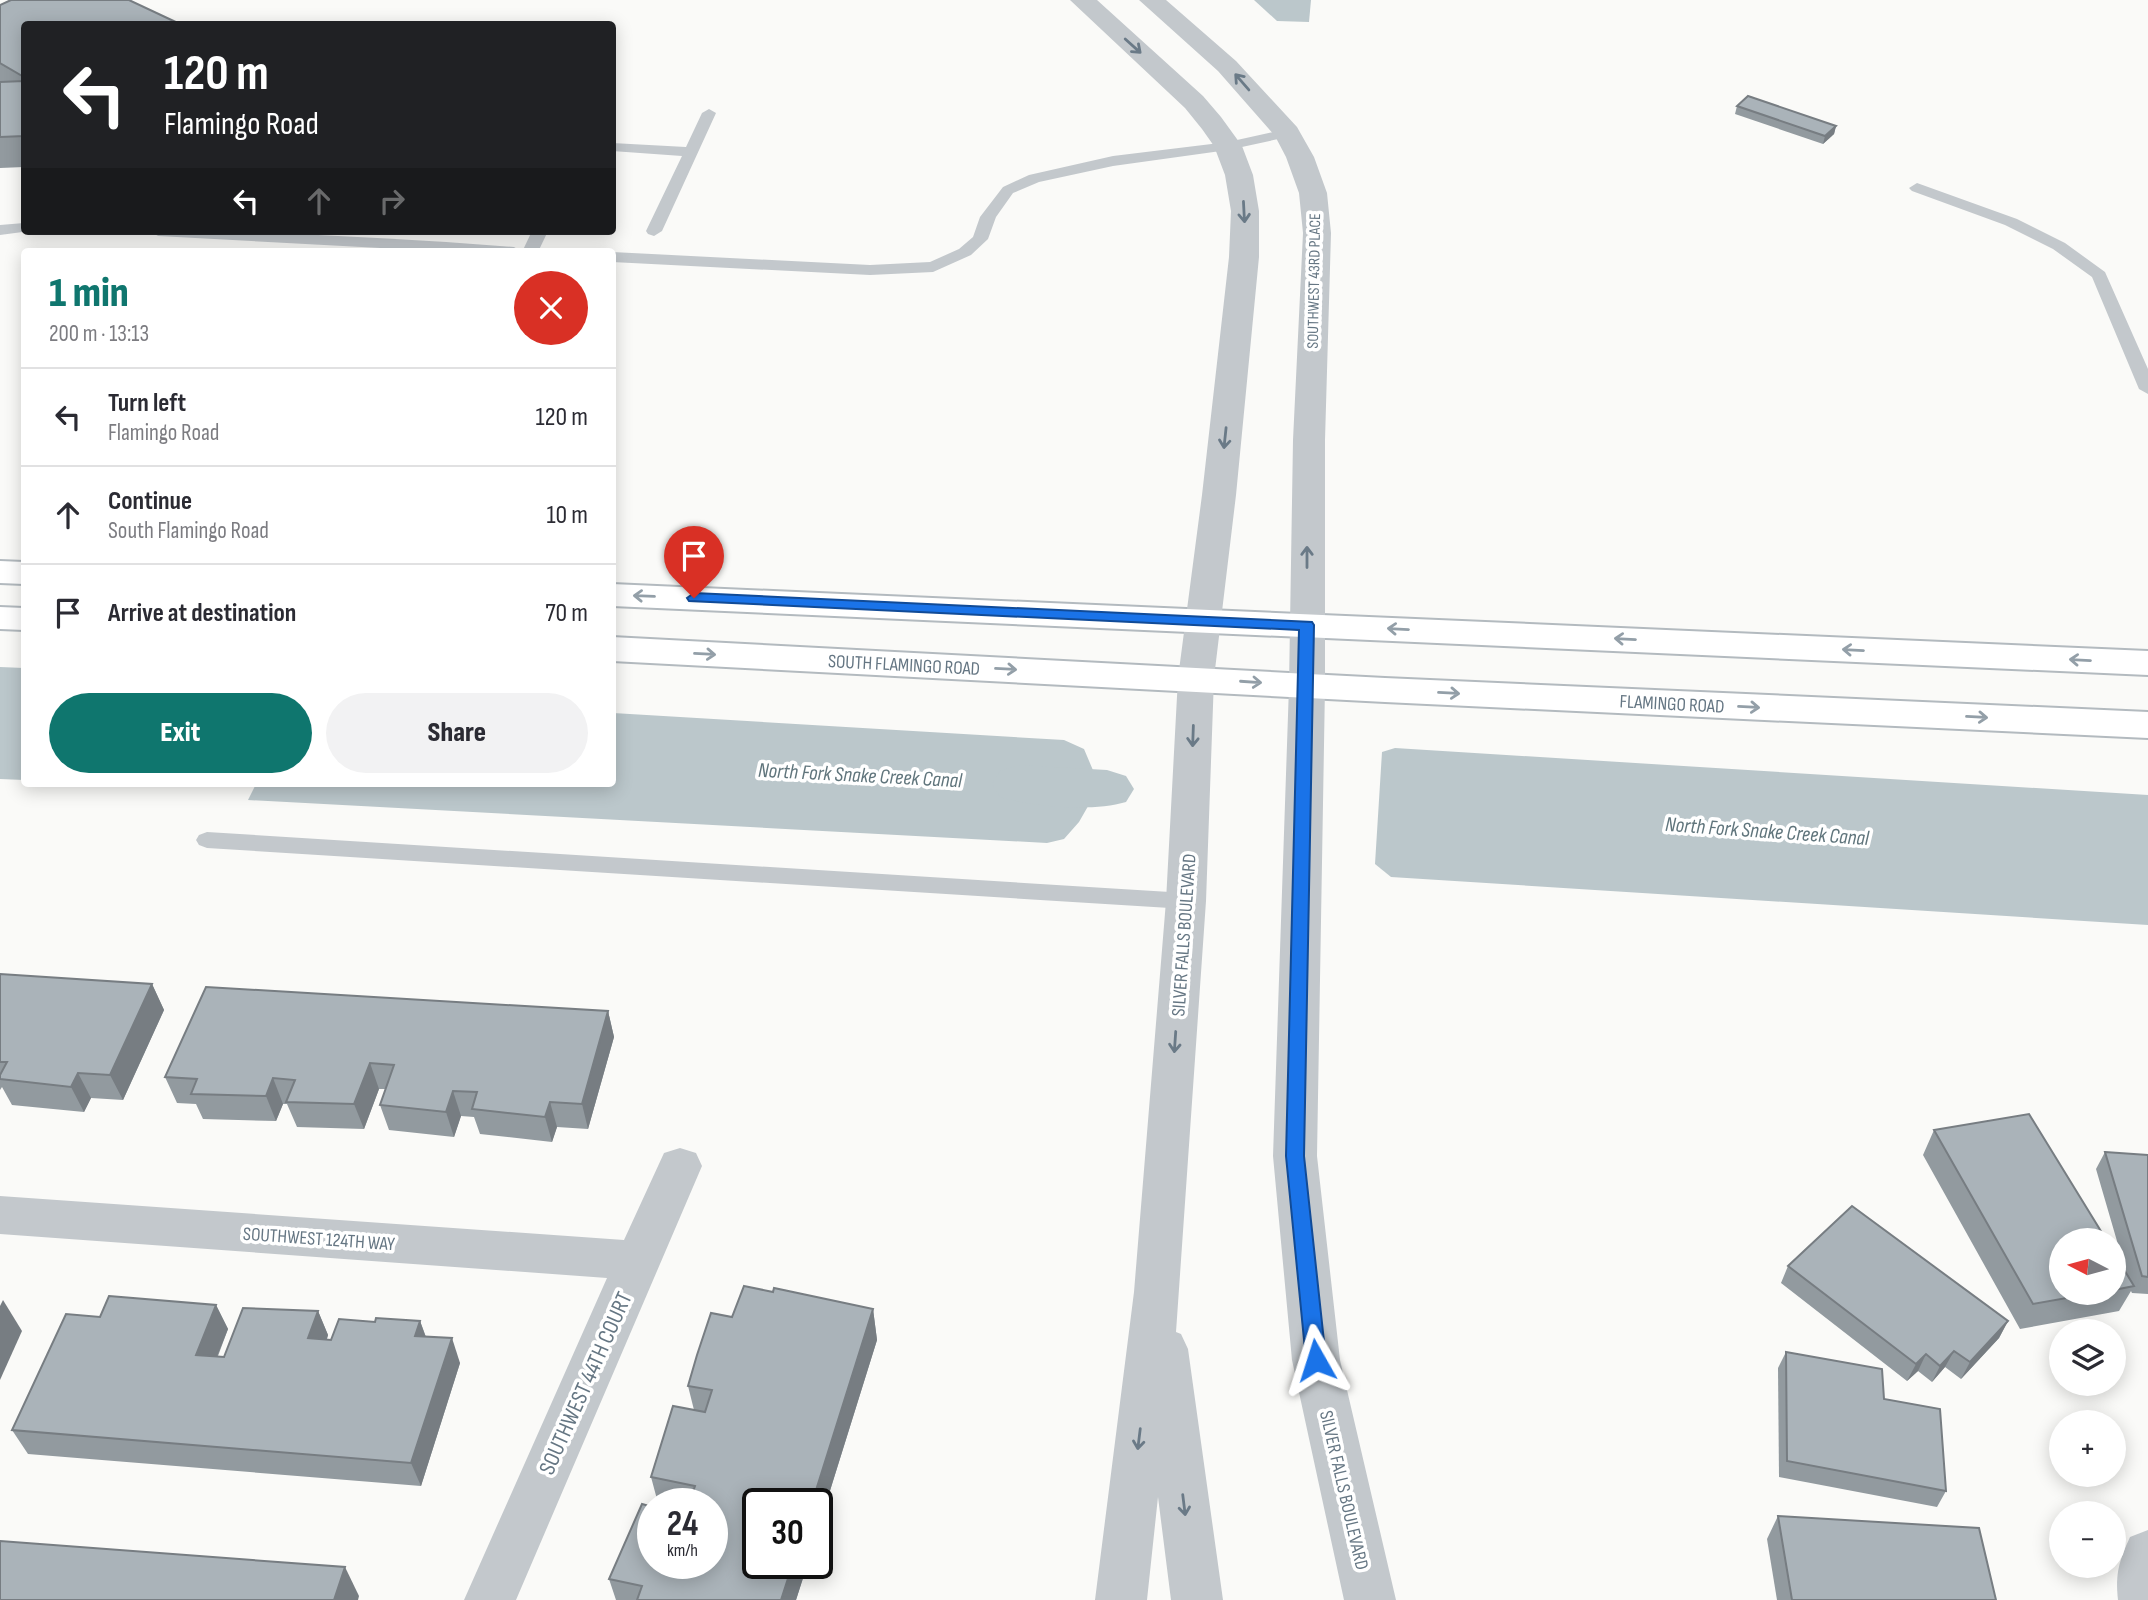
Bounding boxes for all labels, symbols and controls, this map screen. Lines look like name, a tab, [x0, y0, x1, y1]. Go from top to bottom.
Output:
one-way arrow	[1124, 38, 1142, 54]
text: 120 m	[164, 45, 269, 104]
icon: left	[49, 49, 140, 140]
one-way arrow	[1233, 74, 1250, 91]
text: Flamingo Road	[164, 105, 319, 144]
icon: left	[227, 182, 265, 220]
icon: ahead	[300, 182, 338, 220]
icon: right	[373, 182, 411, 220]
one-way arrow	[1238, 200, 1251, 223]
street label: SOUTHWEST 43RD PLACE	[1304, 213, 1325, 349]
text: 1 min	[49, 268, 129, 319]
button: close	[514, 271, 588, 345]
text: 200 m · 13:13	[49, 320, 149, 348]
text: Turn left	[108, 388, 186, 419]
icon: left	[49, 398, 87, 436]
text: 120 m	[535, 402, 588, 433]
text: Flamingo Road	[108, 419, 219, 447]
one-way arrow	[1218, 426, 1231, 449]
text: Continue	[108, 486, 192, 517]
icon: ahead	[49, 496, 87, 534]
text: 10 m	[546, 500, 588, 531]
text: South Flamingo Road	[108, 517, 269, 545]
pin	[664, 526, 724, 598]
icon: arrive	[675, 537, 713, 575]
one-way arrow	[1300, 546, 1314, 569]
one-way arrow	[632, 590, 655, 603]
icon: arrive	[49, 594, 87, 632]
text: Arrive at destination	[108, 598, 296, 629]
text: 70 m	[545, 598, 588, 629]
one-way arrow	[1387, 623, 1410, 636]
one-way arrow	[1614, 633, 1637, 646]
one-way arrow	[1841, 643, 1864, 656]
one-way arrow	[693, 647, 716, 660]
street label: SOUTH FLAMINGO ROAD	[827, 650, 981, 681]
one-way arrow	[2069, 654, 2092, 667]
one-way arrow	[994, 662, 1017, 675]
one-way arrow	[1240, 676, 1262, 689]
one-way arrow	[1437, 686, 1460, 699]
street label: FLAMINGO ROAD	[1619, 690, 1725, 719]
button: Exit	[49, 693, 312, 773]
button: Share	[326, 693, 588, 773]
one-way arrow	[1738, 700, 1761, 713]
one-way arrow	[1965, 711, 1988, 724]
one-way arrow	[1187, 725, 1200, 748]
water label: North Fork Snake Creek Canal	[757, 758, 964, 793]
water label: North Fork Snake Creek Canal	[1664, 812, 1871, 851]
street label: SILVER FALLS BOULEVARD	[1167, 853, 1202, 1017]
one-way arrow	[1169, 1030, 1182, 1053]
street label: SOUTHWEST 124TH WAY	[242, 1223, 396, 1256]
north arrow	[2049, 1228, 2126, 1306]
map controls	[2049, 1228, 2126, 1578]
street label: SOUTHWEST 44TH COURT	[533, 1288, 639, 1479]
button: layers	[2049, 1319, 2126, 1396]
position arrow	[1279, 1323, 1353, 1397]
street label: SILVER FALLS BOULEVARD	[1314, 1408, 1373, 1572]
button: +	[2049, 1410, 2126, 1487]
one-way arrow	[1133, 1427, 1146, 1450]
speed limit sign: 30	[742, 1488, 833, 1579]
one-way arrow	[1178, 1494, 1191, 1516]
button: −	[2049, 1501, 2126, 1578]
text: 24	[667, 1503, 698, 1546]
text: km/h	[667, 1540, 698, 1561]

